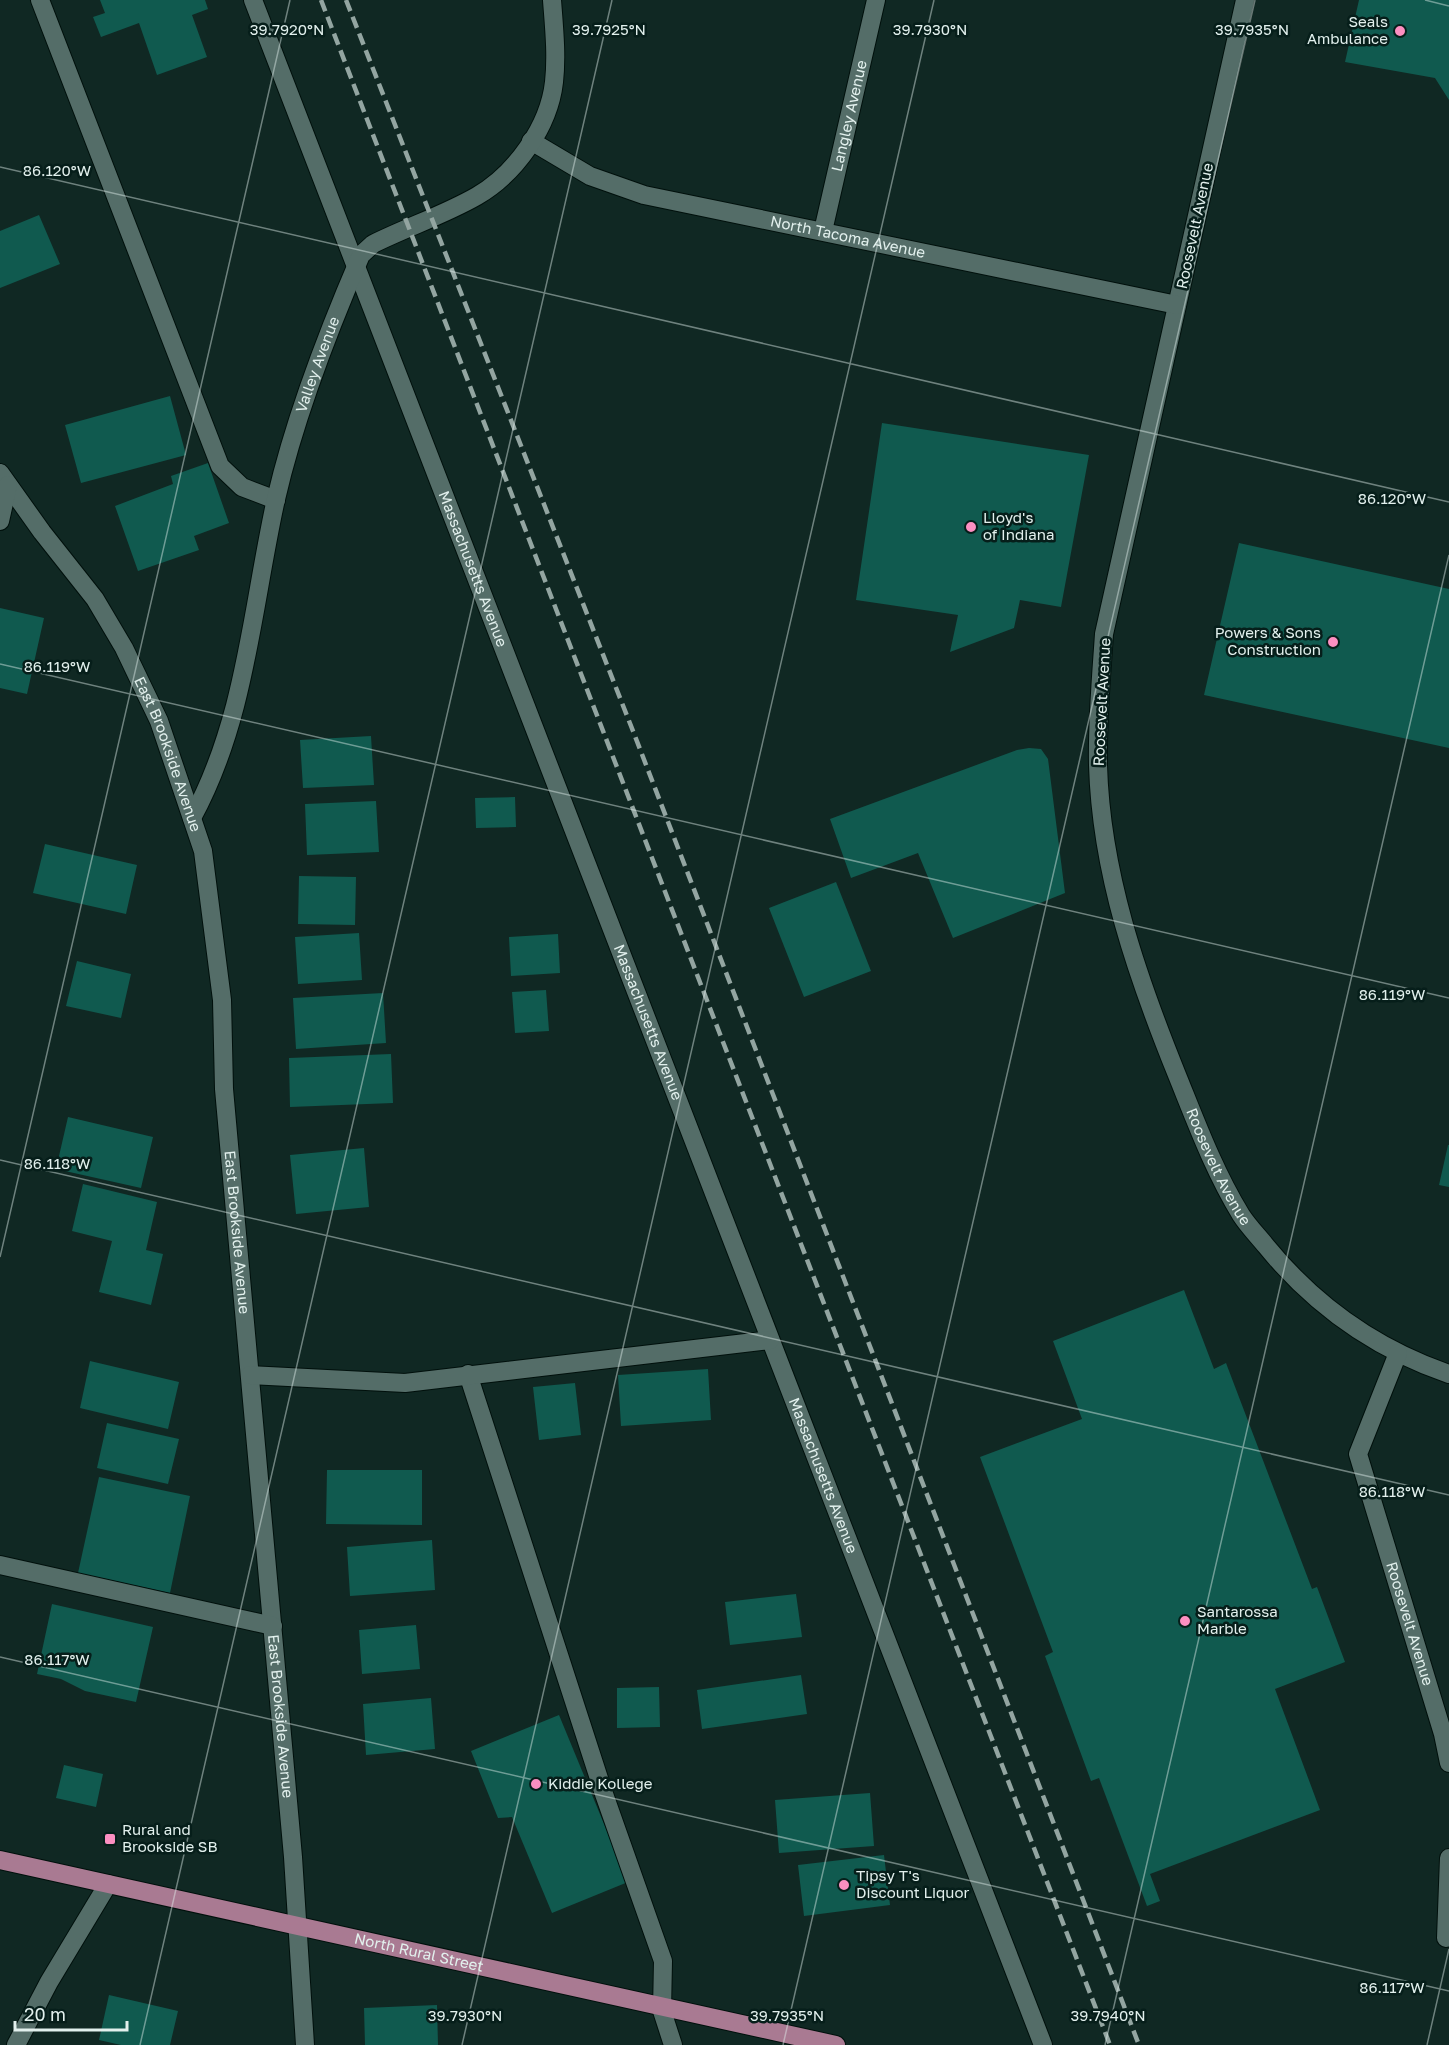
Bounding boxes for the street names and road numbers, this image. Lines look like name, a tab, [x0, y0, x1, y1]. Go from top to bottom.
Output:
street label: Langley Avenue	[827, 58, 870, 173]
street label: Roosevelt Avenue	[1172, 161, 1216, 290]
street label: North Tacoma Avenue	[769, 211, 927, 261]
street label: Valley Avenue	[291, 313, 343, 415]
street label: Massachusetts Avenue	[436, 488, 512, 649]
street label: Roosevelt Avenue	[1089, 637, 1113, 767]
street label: East Brookside Avenue	[131, 674, 206, 834]
street label: Massachusetts Avenue	[611, 942, 687, 1103]
street label: Roosevelt Avenue	[1183, 1105, 1255, 1229]
street label: East Brookside Avenue	[222, 1150, 254, 1315]
street label: Massachusetts Avenue	[786, 1395, 862, 1556]
street label: Roosevelt Avenue	[1383, 1559, 1438, 1688]
street label: East Brookside Avenue	[265, 1634, 298, 1799]
street label: North Rural Street	[353, 1929, 485, 1975]

